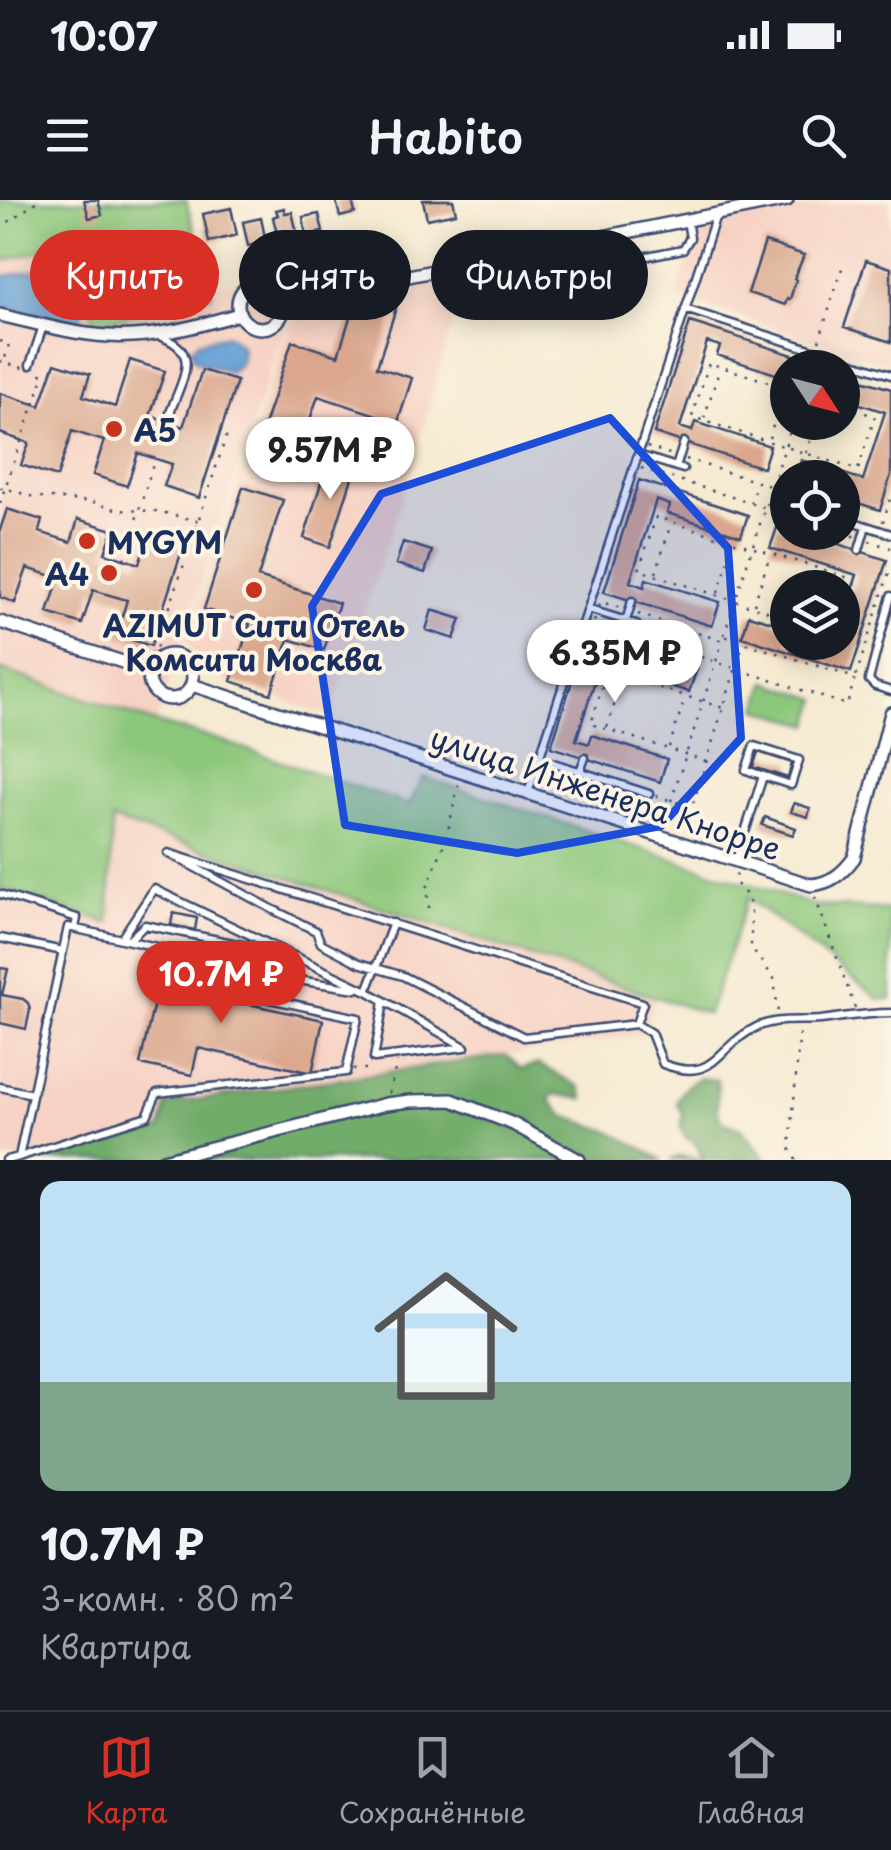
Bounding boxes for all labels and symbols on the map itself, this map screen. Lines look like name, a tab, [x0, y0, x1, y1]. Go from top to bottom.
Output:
north arrow	[770, 350, 860, 440]
place label: А5	[134, 407, 177, 452]
pin: 9.57M ₽	[238, 417, 422, 502]
marker: А5	[103, 418, 125, 440]
place label: MYGYM	[107, 519, 222, 564]
marker: MYGYM	[76, 530, 98, 552]
place label: А4	[45, 551, 89, 596]
marker: А4	[98, 562, 120, 584]
marker: AZIMUT Сити Отель Комсити Москва	[243, 579, 265, 601]
place label: AZIMUT Сити Отель Комсити Москва	[103, 602, 405, 681]
pin: 6.35M ₽	[523, 620, 707, 705]
street label: улица Инженера Кнорре	[425, 714, 787, 870]
pin: 10.7M ₽	[129, 941, 313, 1026]

